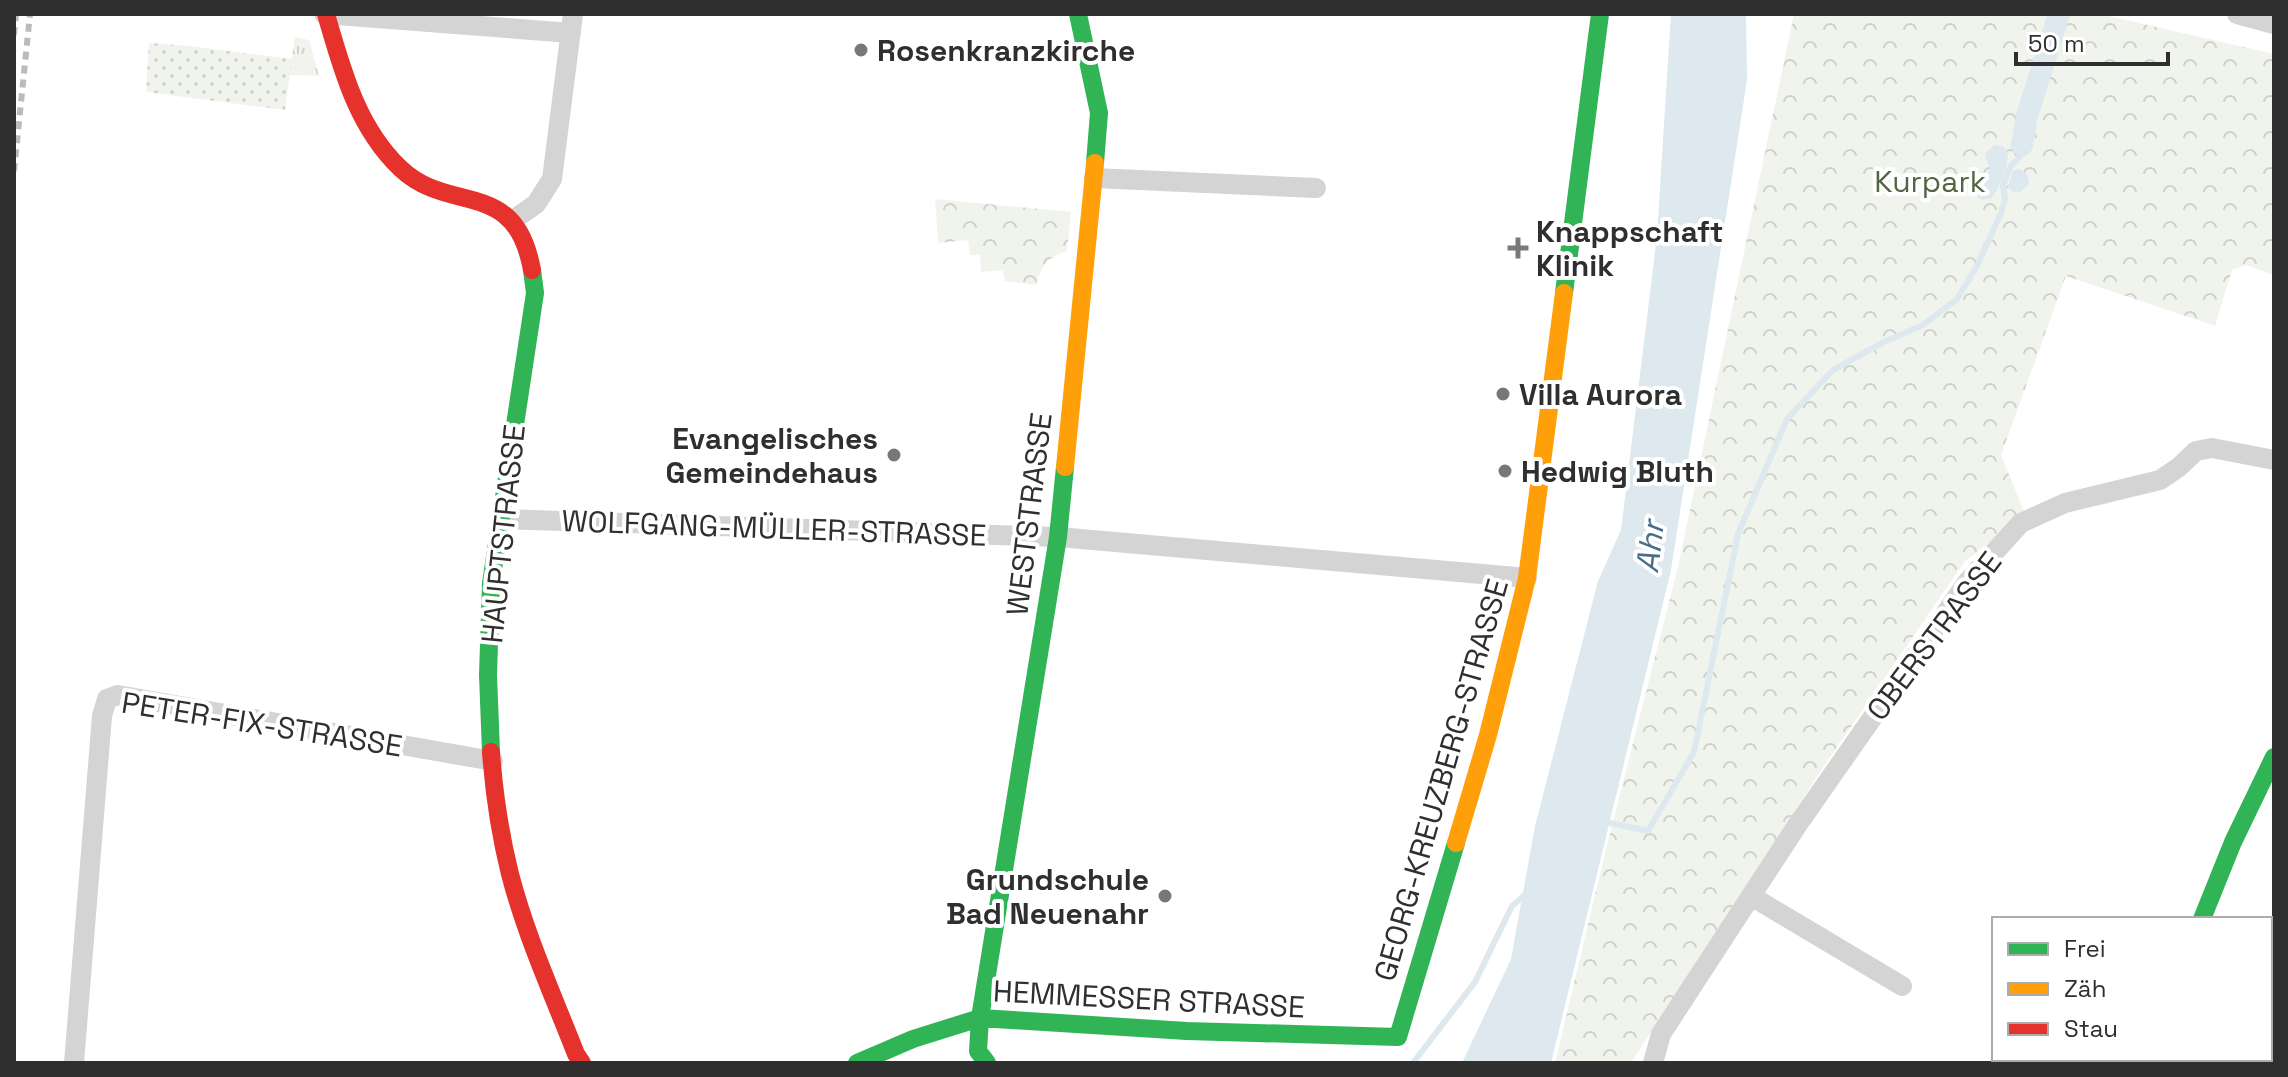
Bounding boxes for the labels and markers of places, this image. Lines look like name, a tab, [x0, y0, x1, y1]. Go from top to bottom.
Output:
place label: Rosenkranzkirche	[877, 31, 1135, 70]
marker: Rosenkranzkirche	[852, 41, 870, 59]
place label: Knappschaft Klinik	[1536, 212, 1723, 285]
marker: Knappschaft Klinik	[1507, 237, 1529, 259]
place label: Villa Aurora	[1519, 375, 1682, 414]
marker: Villa Aurora	[1494, 385, 1512, 403]
place label: Evangelisches Gemeindehaus	[665, 419, 878, 492]
marker: Evangelisches Gemeindehaus	[885, 446, 903, 464]
place label: Hedwig Bluth	[1521, 452, 1714, 491]
marker: Hedwig Bluth	[1496, 462, 1514, 480]
place label: Grundschule Bad Neuenahr	[946, 860, 1149, 933]
marker: Grundschule Bad Neuenahr	[1156, 887, 1174, 905]

